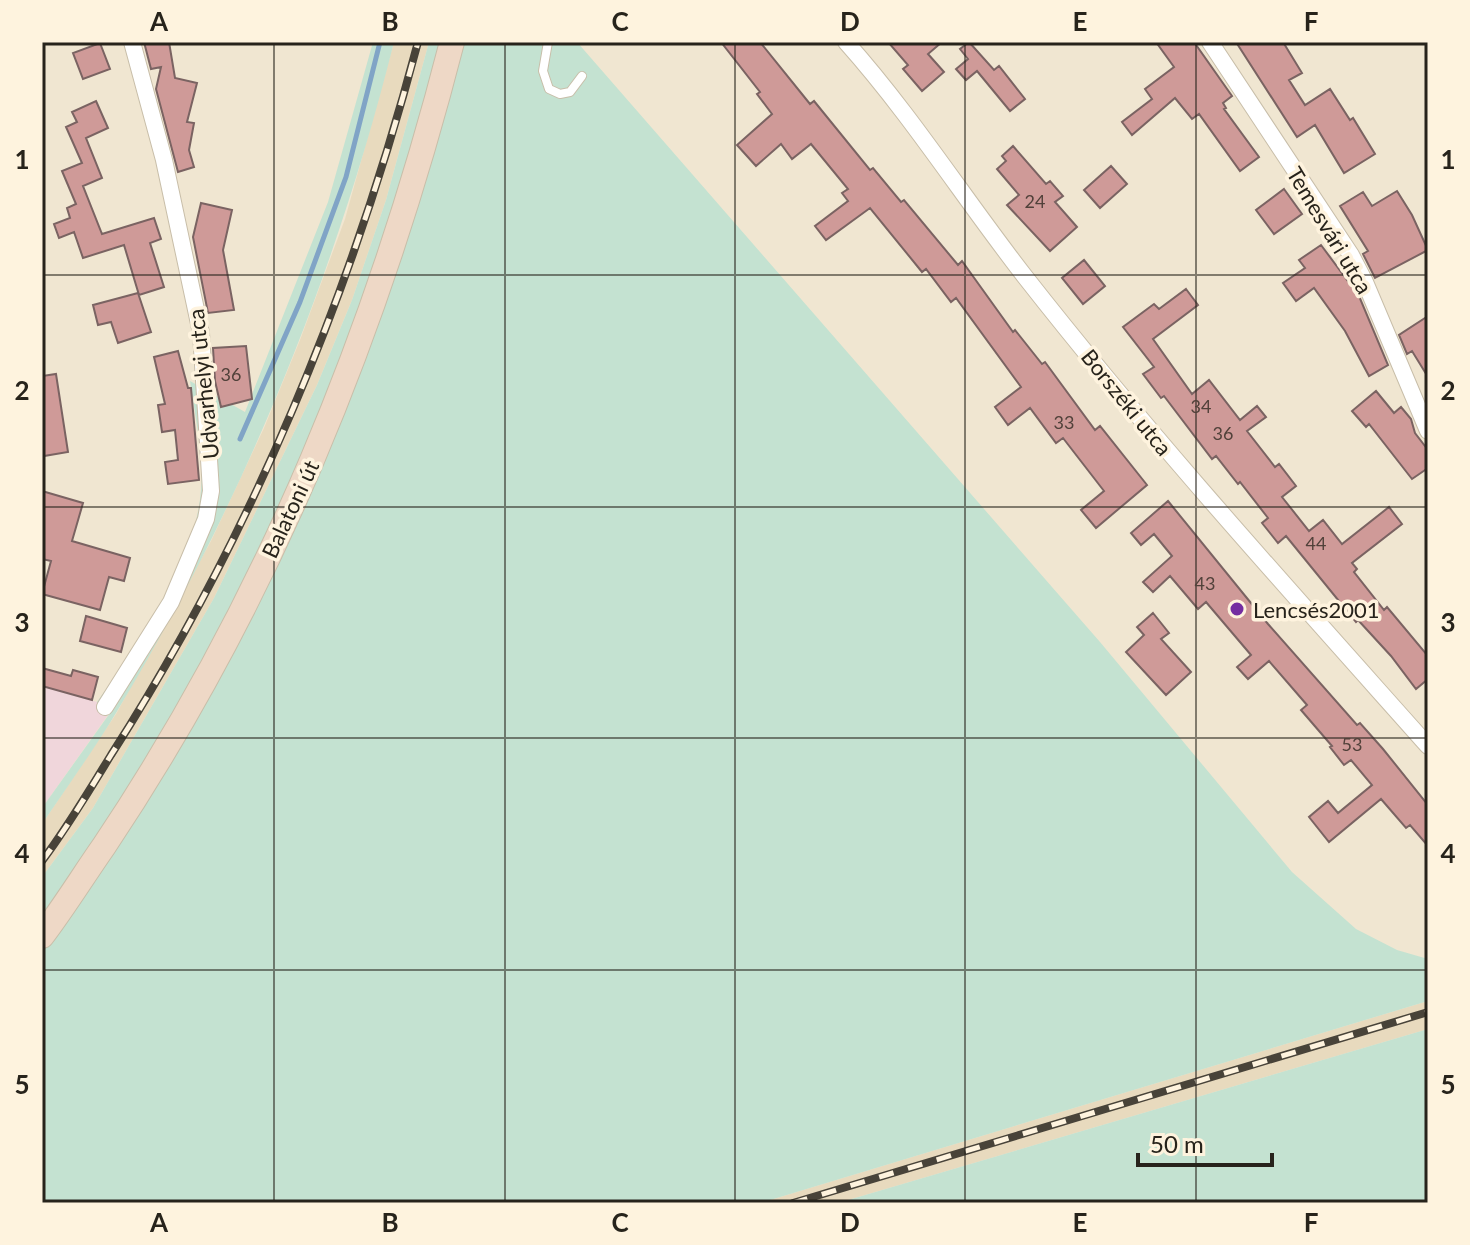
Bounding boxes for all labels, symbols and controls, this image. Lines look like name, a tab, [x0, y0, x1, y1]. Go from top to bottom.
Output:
text: A	[149, 5, 169, 37]
text: B	[381, 5, 399, 37]
text: C	[611, 5, 629, 37]
text: D	[840, 5, 860, 37]
text: E	[1073, 5, 1087, 37]
text: F	[1304, 5, 1318, 37]
text: 1	[14, 143, 30, 175]
text: 1	[1440, 143, 1456, 175]
street label: Temesvári utca	[1281, 162, 1379, 298]
house number: 24	[1025, 190, 1045, 212]
street label: Udvarhelyi utca	[182, 307, 224, 461]
street label: Borszéki utca	[1076, 343, 1178, 461]
house number: 36	[221, 363, 241, 385]
text: 2	[14, 374, 30, 406]
text: 2	[1440, 374, 1456, 406]
house number: 34	[1191, 395, 1211, 417]
house number: 33	[1054, 411, 1074, 433]
house number: 36	[1213, 422, 1233, 444]
street label: Balatoni út	[256, 456, 324, 562]
house number: 44	[1306, 532, 1326, 554]
house number: 43	[1195, 572, 1215, 594]
place label: Lencsés2001	[1253, 596, 1380, 623]
marker: Lencsés2001	[1228, 600, 1246, 618]
text: 3	[14, 606, 30, 638]
text: 3	[1440, 606, 1456, 638]
house number: 53	[1342, 733, 1362, 755]
text: 4	[14, 837, 30, 869]
text: 4	[1440, 837, 1456, 869]
text: 5	[14, 1068, 30, 1100]
text: 5	[1440, 1068, 1456, 1100]
scale bar	[1138, 1117, 1272, 1167]
text: 50 m	[1150, 1129, 1204, 1158]
text: A	[149, 1206, 169, 1238]
text: B	[381, 1206, 399, 1238]
text: C	[611, 1206, 629, 1238]
text: D	[840, 1206, 860, 1238]
text: E	[1073, 1206, 1087, 1238]
text: F	[1304, 1206, 1318, 1238]

